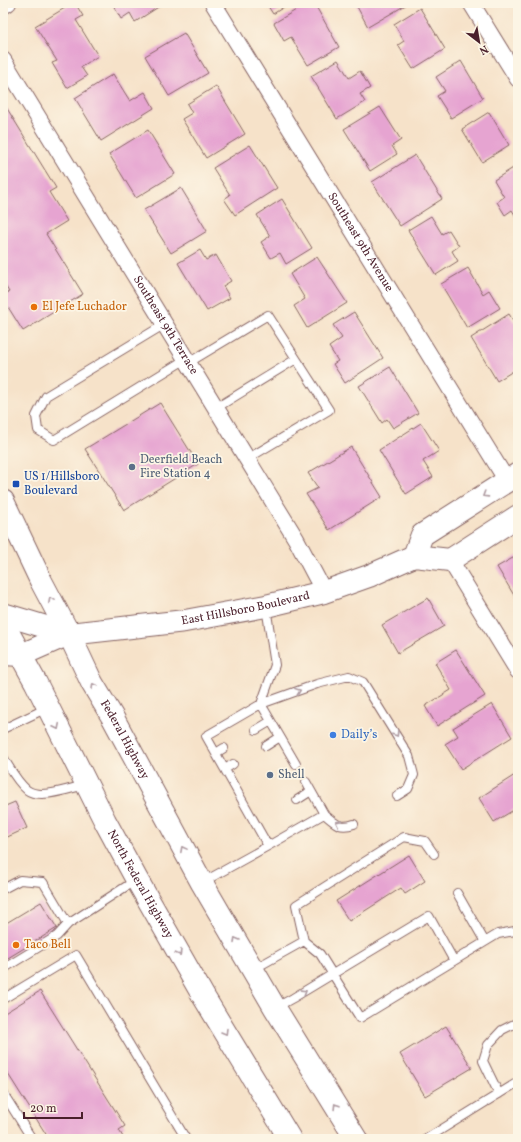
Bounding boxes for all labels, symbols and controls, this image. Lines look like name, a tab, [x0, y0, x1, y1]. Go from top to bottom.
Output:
north arrow	[459, 22, 499, 62]
text: N	[476, 41, 491, 58]
street label: Southeast 9th Avenue	[324, 190, 397, 295]
street label: Southeast 9th Terrace	[129, 273, 202, 378]
place label: El Jefe Luchador	[42, 299, 127, 315]
marker: El Jefe Luchador	[29, 302, 39, 312]
place label: Deerfield Beach Fire Station 4	[140, 452, 223, 482]
marker: Deerfield Beach Fire Station 4	[127, 462, 137, 472]
place label: US 1/Hillsboro Boulevard	[24, 469, 99, 499]
marker: US 1/Hillsboro Boulevard	[11, 479, 21, 489]
one-way arrow	[482, 490, 489, 498]
street label: East Hillsboro Boulevard	[180, 588, 312, 630]
one-way arrow	[48, 597, 55, 604]
one-way arrow	[91, 683, 98, 690]
one-way arrow	[295, 687, 302, 696]
street label: Federal Highway	[96, 697, 153, 783]
one-way arrow	[53, 723, 60, 730]
place label: Daily’s	[341, 727, 377, 743]
marker: Daily’s	[328, 730, 338, 740]
one-way arrow	[391, 730, 399, 737]
place label: Shell	[278, 767, 305, 783]
marker: Shell	[265, 770, 275, 780]
one-way arrow	[335, 820, 342, 828]
street label: North Federal Highway	[103, 827, 177, 942]
one-way arrow	[181, 845, 188, 853]
place label: Taco Bell	[24, 937, 71, 953]
one-way arrow	[233, 937, 240, 944]
marker: Taco Bell	[11, 940, 21, 950]
one-way arrow	[174, 948, 181, 956]
one-way arrow	[300, 989, 307, 996]
one-way arrow	[221, 1028, 228, 1035]
scale bar	[24, 1094, 82, 1120]
text: 20 m	[30, 1101, 57, 1117]
one-way arrow	[333, 1103, 341, 1110]

